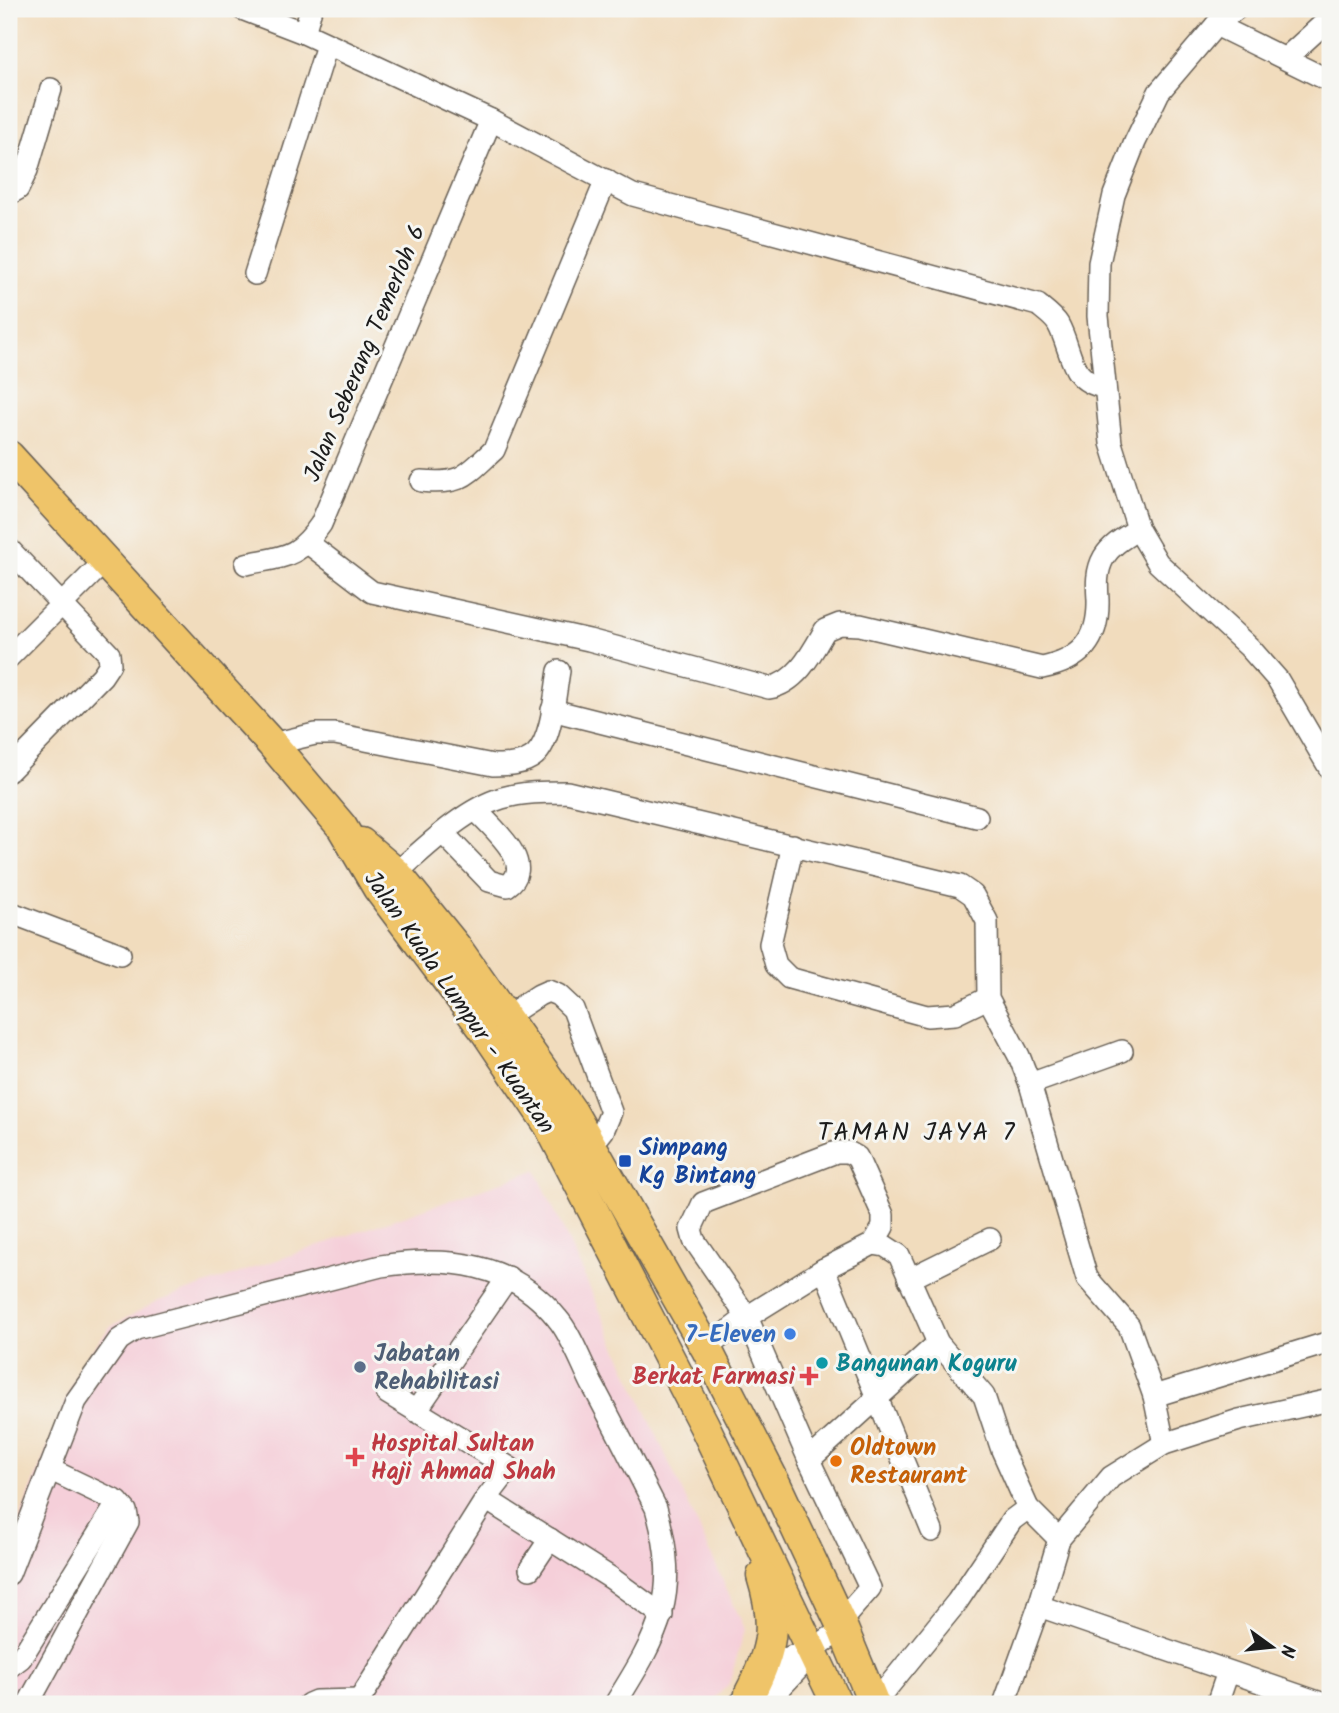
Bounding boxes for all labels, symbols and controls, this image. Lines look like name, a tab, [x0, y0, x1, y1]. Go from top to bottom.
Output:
street label: Jalan Seberang Temerloh 6	[293, 219, 437, 488]
street label: Jalan Kuala Lumpur - Kuantan	[353, 863, 565, 1143]
district label: TAMAN JAYA 7	[817, 1112, 1017, 1154]
place label: Simpang Kg Bintang	[639, 1129, 757, 1196]
marker: Simpang Kg Bintang	[617, 1153, 633, 1169]
place label: 7-Eleven	[685, 1316, 776, 1355]
marker: 7-Eleven	[782, 1326, 798, 1342]
place label: Jabatan Rehabilitasi	[374, 1335, 500, 1402]
place label: Bangunan Koguru	[836, 1345, 1017, 1384]
marker: Bangunan Koguru	[814, 1355, 830, 1371]
place label: Berkat Farmasi	[632, 1358, 796, 1397]
marker: Jabatan Rehabilitasi	[352, 1359, 368, 1375]
marker: Berkat Farmasi	[801, 1368, 817, 1384]
place label: Hospital Sultan Haji Ahmad Shah	[371, 1425, 556, 1492]
place label: Oldtown Restaurant	[850, 1429, 968, 1496]
marker: Hospital Sultan Haji Ahmad Shah	[345, 1447, 365, 1467]
marker: Oldtown Restaurant	[828, 1453, 844, 1469]
north arrow	[1238, 1612, 1308, 1682]
text: N	[1270, 1641, 1303, 1661]

